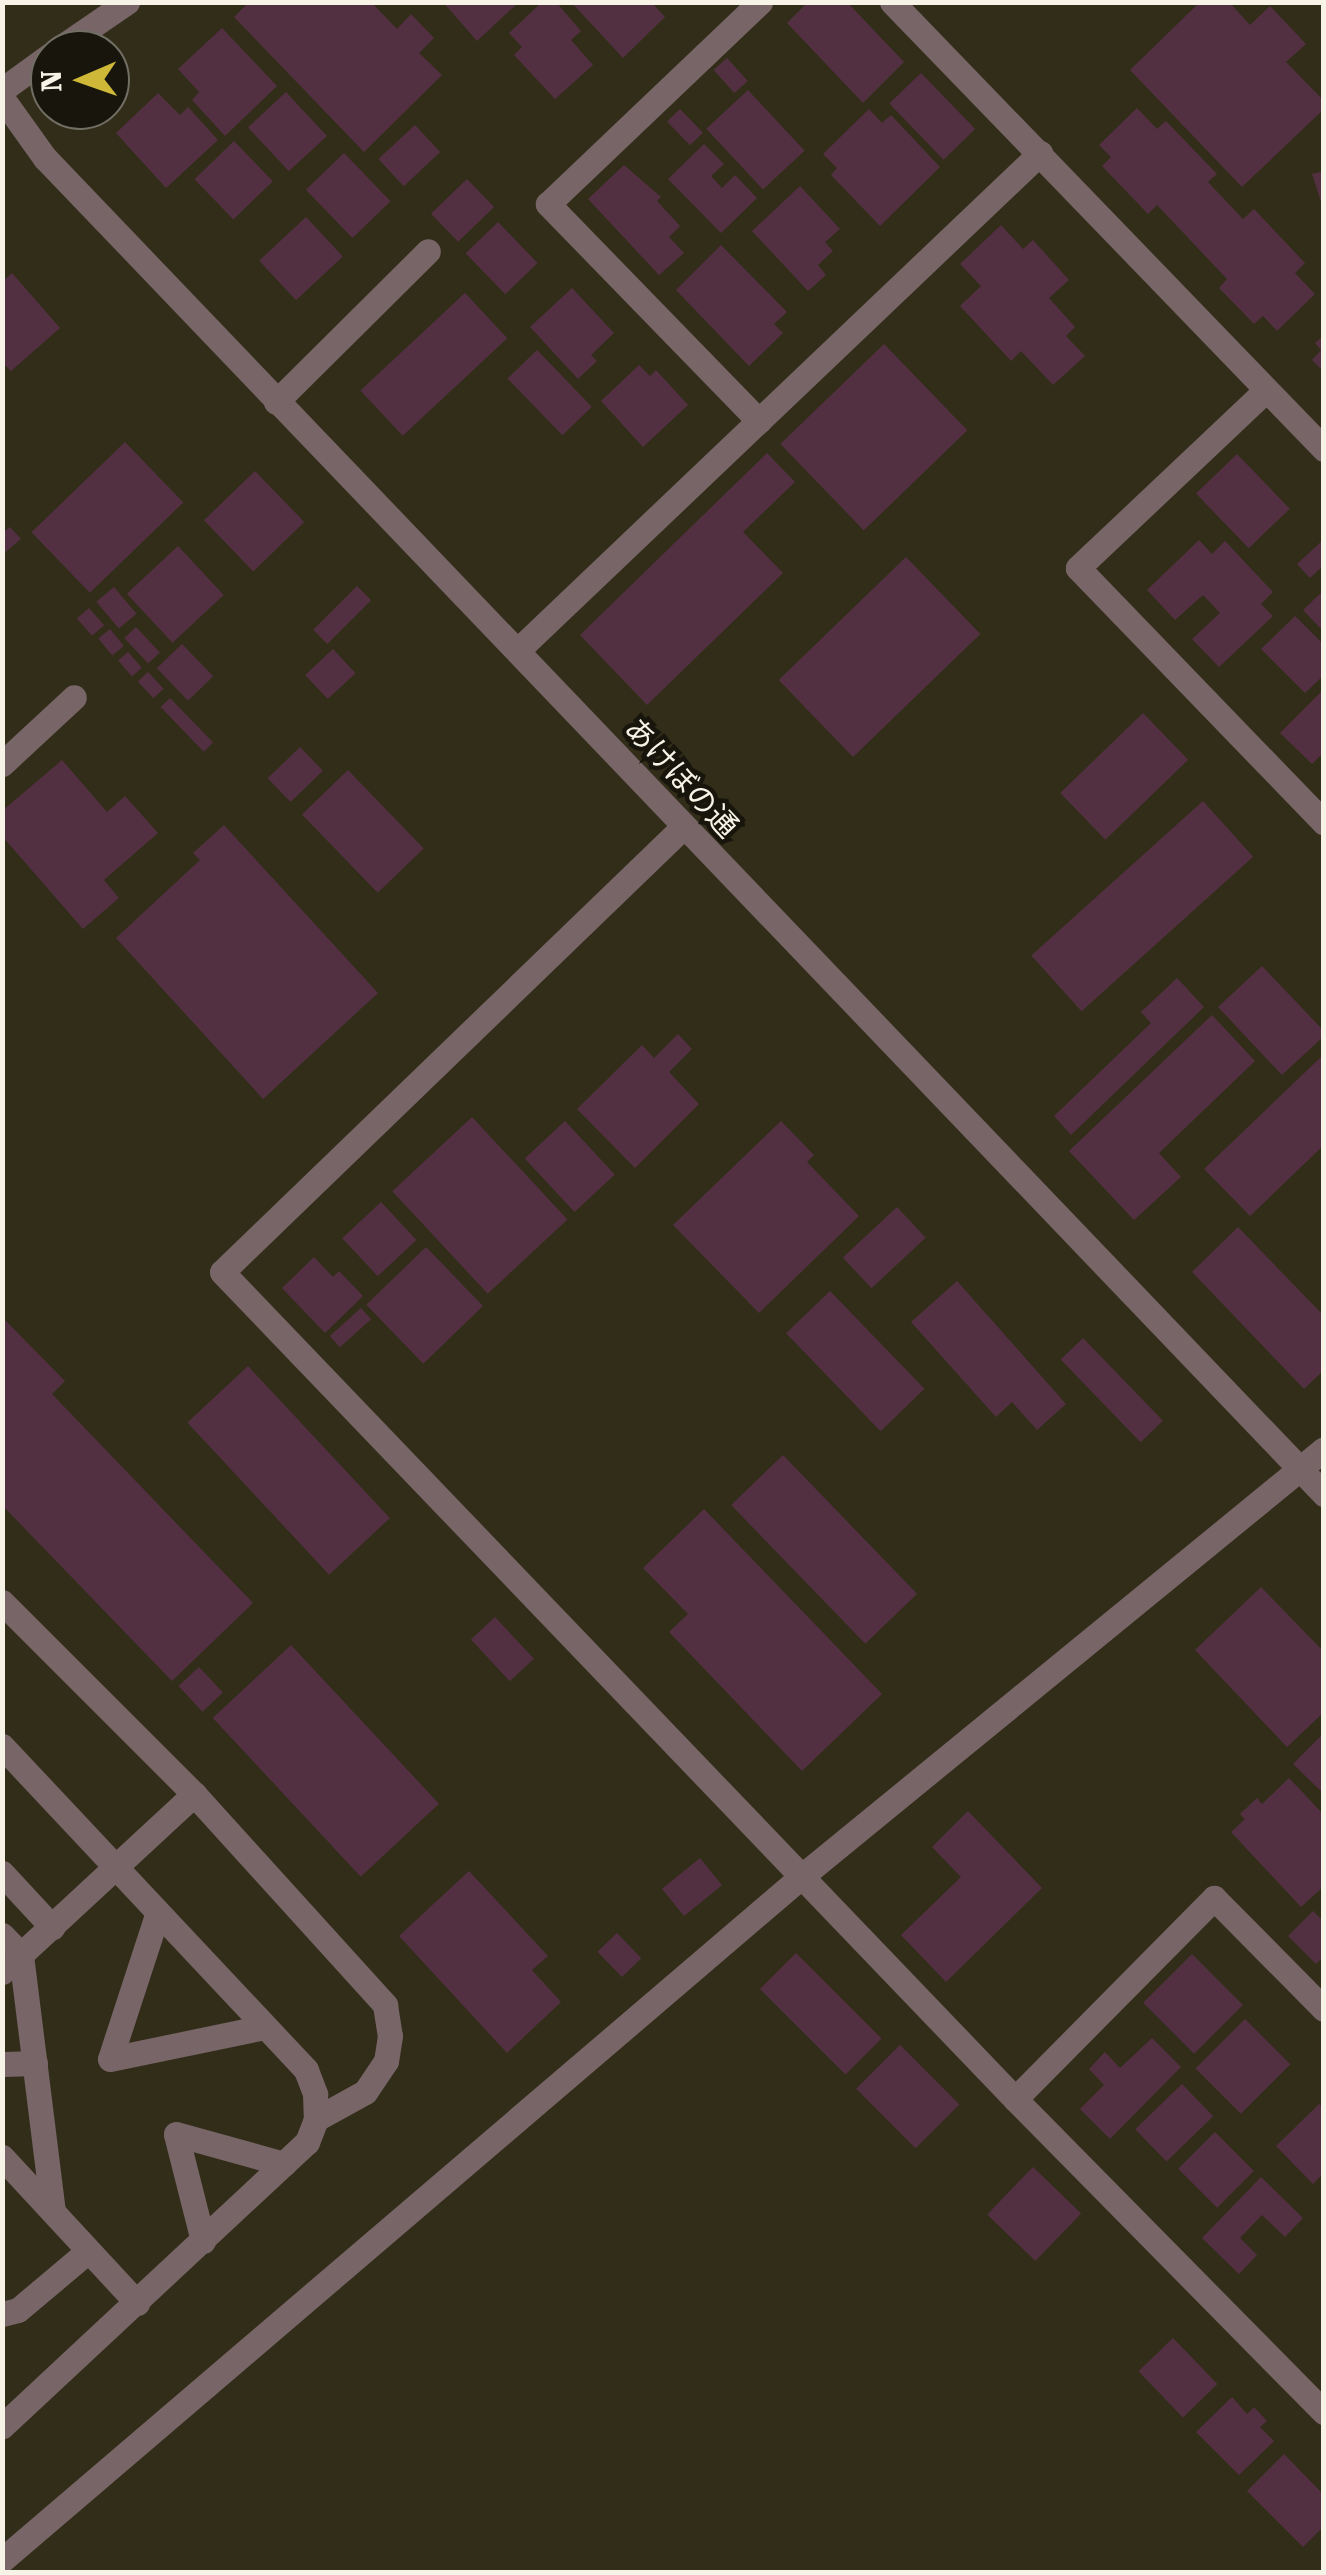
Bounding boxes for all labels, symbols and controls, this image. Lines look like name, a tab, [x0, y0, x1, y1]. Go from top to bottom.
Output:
north arrow	[30, 30, 130, 130]
text: N	[35, 70, 68, 92]
street label: あけぼの通	[617, 711, 745, 845]

